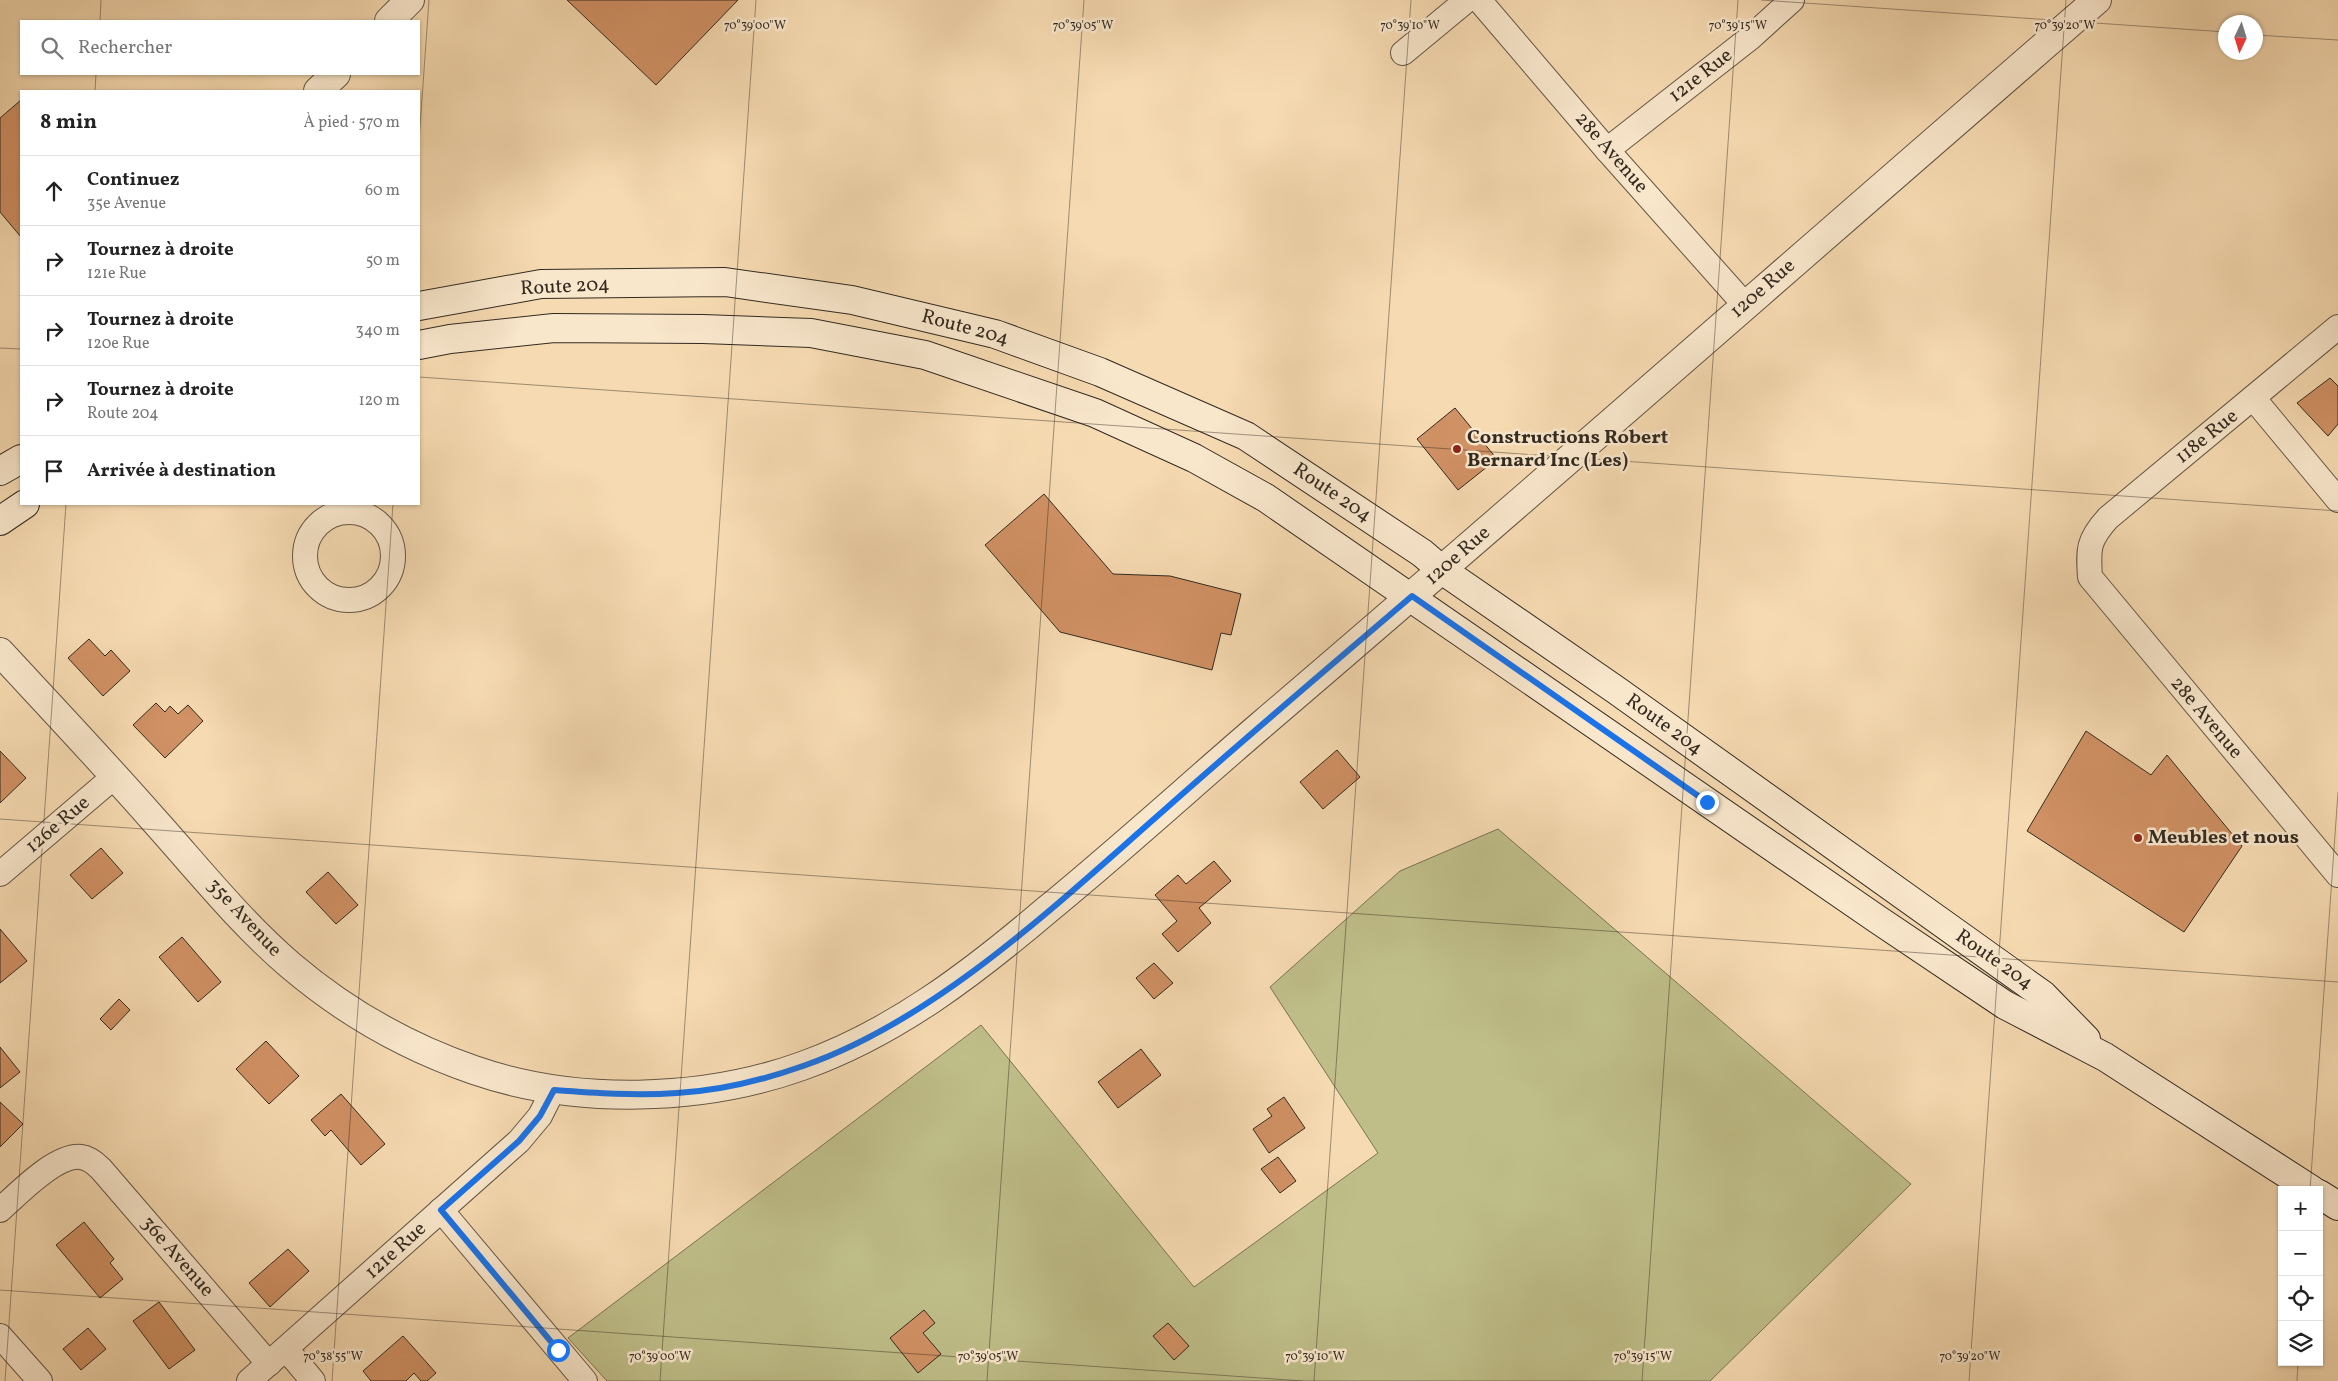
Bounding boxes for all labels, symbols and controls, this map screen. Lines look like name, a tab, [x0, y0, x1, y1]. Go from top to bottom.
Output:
north arrow	[2218, 15, 2263, 60]
text: 70°39'00"W	[724, 18, 786, 34]
text: 70°39'05"W	[1053, 18, 1113, 34]
text: 70°39'10"W	[1380, 18, 1440, 34]
text: 70°39'15"W	[1709, 18, 1767, 34]
text: 70°39'20"W	[2034, 18, 2096, 34]
search box	[20, 20, 420, 75]
icon: search	[38, 34, 66, 62]
text: Rechercher	[78, 35, 172, 61]
street label: 121e Rue	[1663, 42, 1739, 110]
street label: 28e Avenue	[1568, 106, 1654, 200]
text: 8 min	[40, 108, 97, 137]
text: À pied · 570 m	[304, 112, 400, 134]
text: Continuez	[87, 167, 179, 193]
icon: ahead	[40, 177, 68, 205]
text: 60 m	[365, 180, 400, 202]
text: 35e Avenue	[87, 193, 166, 215]
text: Tournez à droite	[87, 237, 234, 263]
icon: right	[40, 247, 68, 275]
text: 50 m	[366, 250, 400, 272]
street label: 120e Rue	[1724, 253, 1802, 325]
text: 121e Rue	[87, 263, 146, 285]
street label: Route 204	[520, 271, 610, 303]
street label: Route 204	[918, 303, 1012, 353]
text: Tournez à droite	[87, 307, 234, 333]
icon: right	[40, 317, 68, 345]
text: 340 m	[356, 320, 400, 342]
text: 120e Rue	[87, 333, 150, 355]
text: Tournez à droite	[87, 377, 234, 403]
icon: right	[40, 387, 68, 415]
text: 120 m	[358, 390, 400, 412]
text: Route 204	[87, 403, 159, 425]
street label: 118e Rue	[2170, 403, 2244, 471]
place label: Constructions Robert Bernard Inc (Les)	[1467, 424, 1669, 475]
marker: Constructions Robert Bernard Inc (Les)	[1451, 443, 1463, 455]
street label: Route 204	[1287, 456, 1377, 530]
icon: arrive	[40, 457, 68, 485]
text: Arrivée à destination	[87, 458, 276, 484]
street label: 120e Rue	[1419, 520, 1497, 592]
street label: 28e Avenue	[2163, 671, 2249, 765]
street label: Route 204	[1620, 687, 1708, 763]
street label: 126e Rue	[20, 790, 96, 860]
route end	[1696, 791, 1719, 814]
place label: Meubles et nous	[2148, 824, 2299, 852]
marker: Meubles et nous	[2132, 832, 2144, 844]
street label: 35e Avenue	[200, 872, 288, 964]
street label: Route 204	[1949, 923, 2039, 997]
map controls	[2278, 1186, 2323, 1366]
button: +	[2278, 1186, 2323, 1231]
street label: 36e Avenue	[134, 1210, 220, 1304]
street label: 121e Rue	[359, 1216, 433, 1286]
button: −	[2278, 1231, 2323, 1276]
button: locate	[2278, 1276, 2323, 1321]
button: layers	[2278, 1321, 2323, 1366]
route start	[547, 1339, 570, 1362]
text: 70°38'55"W	[303, 1349, 363, 1365]
text: 70°39'00"W	[629, 1349, 691, 1365]
text: 70°39'05"W	[958, 1349, 1018, 1365]
text: 70°39'10"W	[1285, 1349, 1345, 1365]
text: 70°39'15"W	[1614, 1349, 1672, 1365]
text: 70°39'20"W	[1939, 1349, 2001, 1365]

